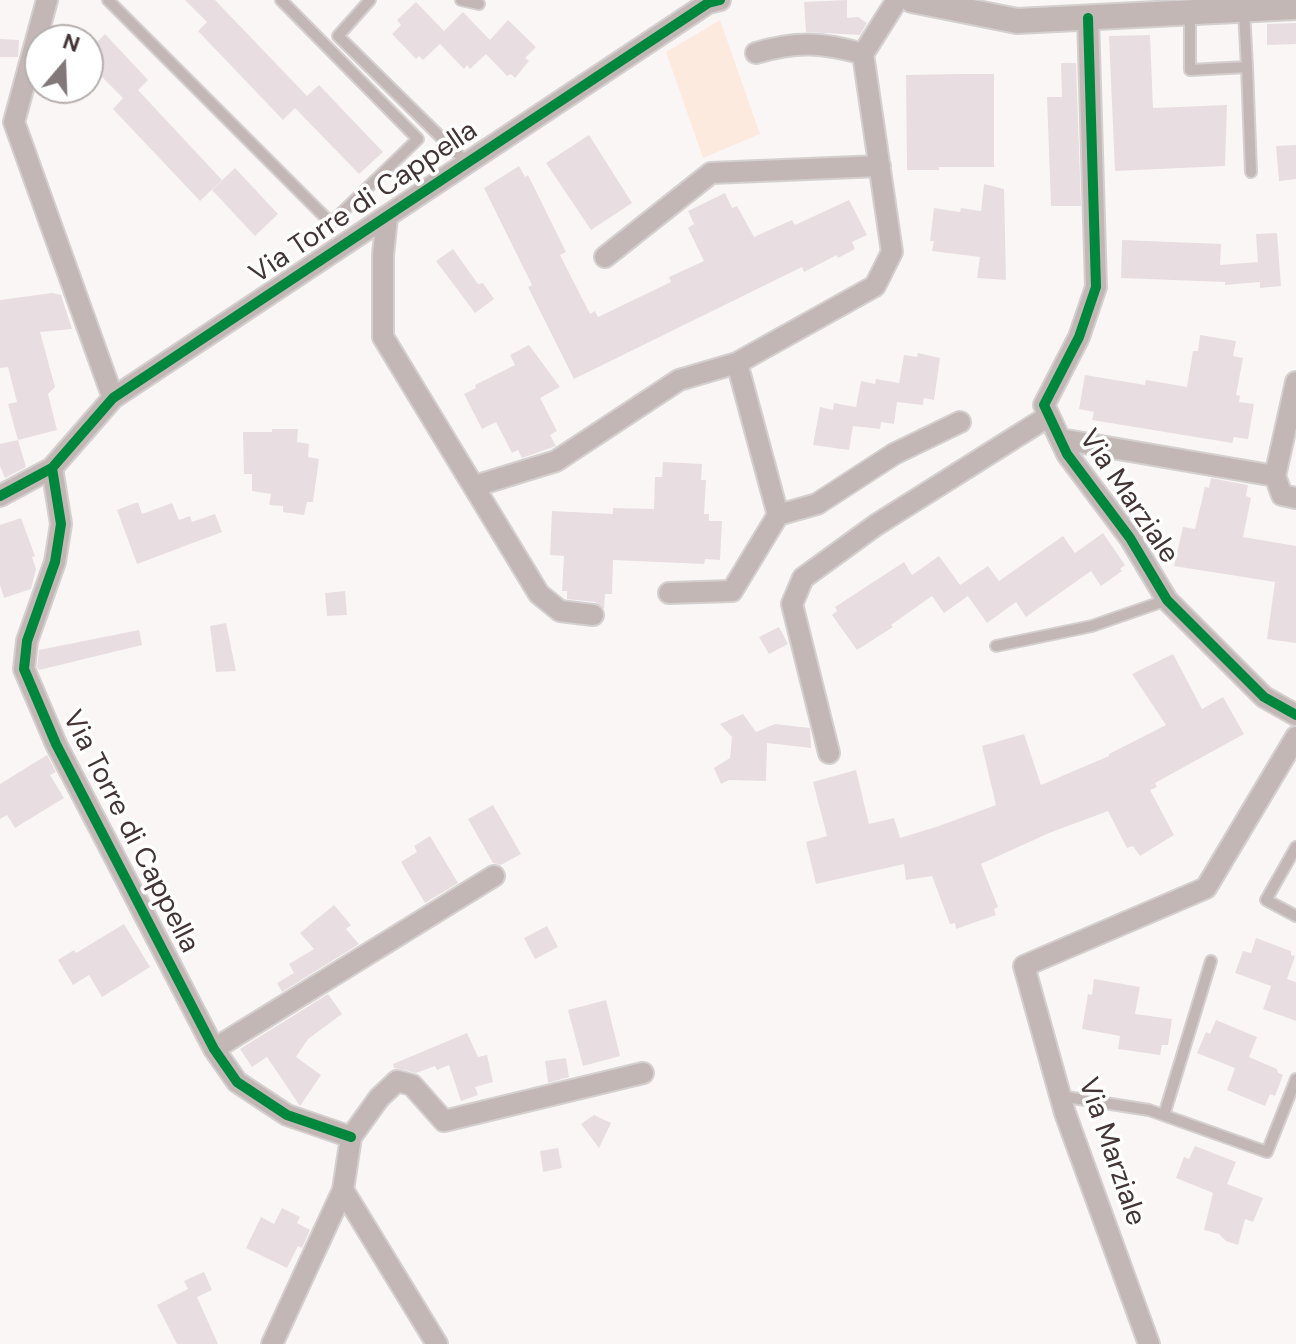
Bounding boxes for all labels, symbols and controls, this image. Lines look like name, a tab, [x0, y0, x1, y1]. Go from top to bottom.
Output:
north arrow	[24, 24, 104, 104]
text: N	[59, 26, 84, 59]
street label: Via Torre di Cappella	[244, 114, 484, 292]
street label: Via Marziale	[1071, 424, 1185, 570]
street label: Via Torre di Cappella	[54, 705, 206, 959]
street label: Via Marziale	[1070, 1074, 1152, 1230]

